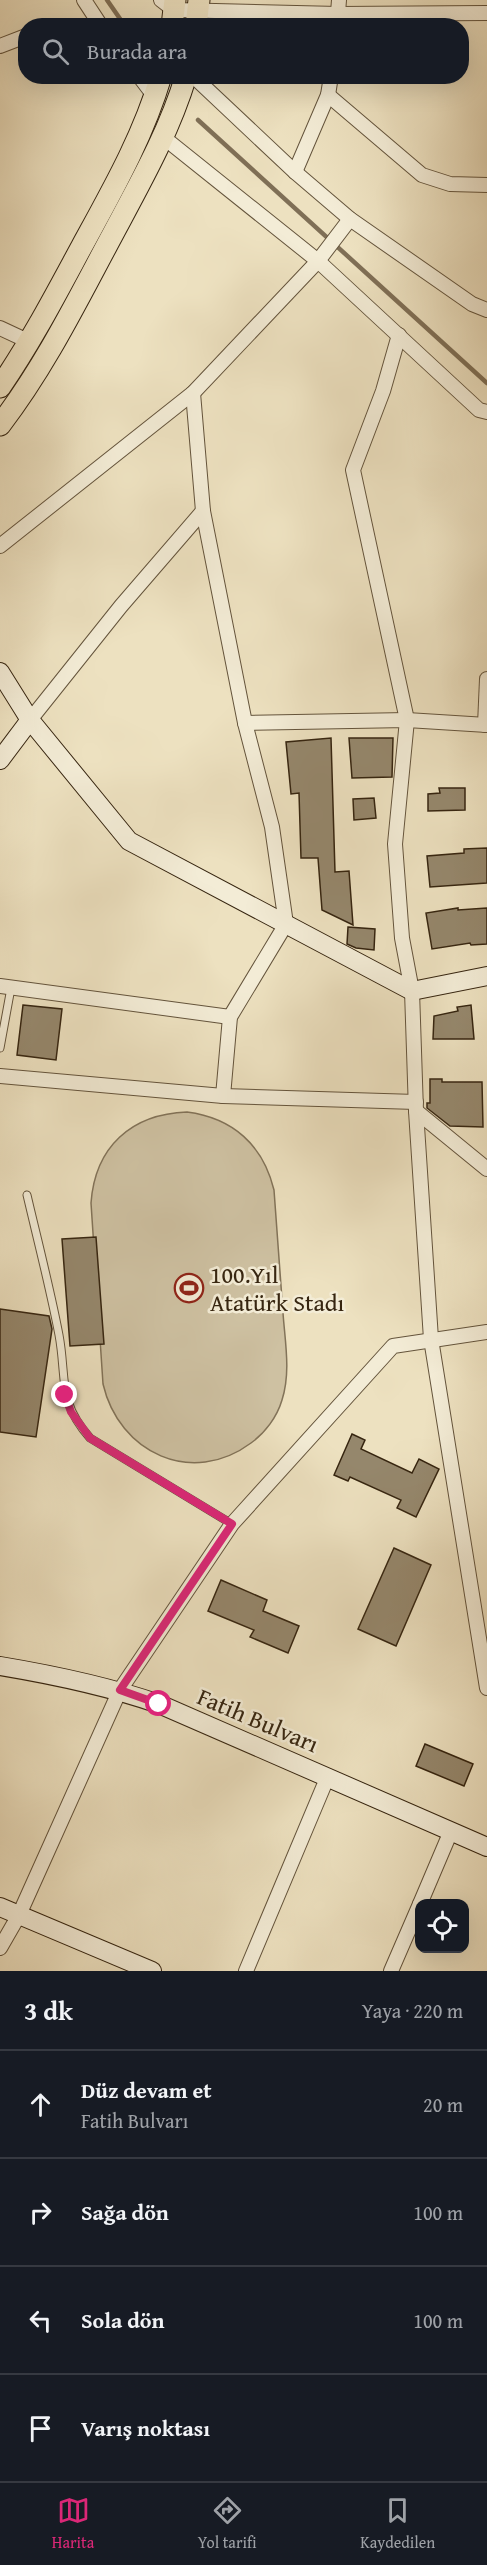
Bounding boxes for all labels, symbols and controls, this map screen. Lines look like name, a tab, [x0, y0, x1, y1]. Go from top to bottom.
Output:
search box	[18, 18, 469, 84]
icon: search	[39, 35, 72, 68]
text: Burada ara	[87, 35, 187, 67]
place label: 100.Yıl Atatürk Stadı	[210, 1257, 345, 1320]
sports icon: 100.Yıl Atatürk Stadı	[173, 1272, 205, 1304]
route end	[51, 1381, 77, 1407]
street label: Fatih Bulvarı	[192, 1679, 324, 1761]
route start	[145, 1690, 171, 1716]
map controls	[415, 1899, 469, 1953]
button: locate	[415, 1899, 469, 1953]
text: 3 dk	[24, 1991, 73, 2030]
text: Yaya · 220 m	[362, 1996, 463, 2025]
text: Düz devam et	[81, 2074, 212, 2106]
icon: ahead	[24, 2088, 57, 2121]
text: 20 m	[423, 2090, 463, 2119]
text: Fatih Bulvarı	[81, 2106, 188, 2135]
icon: right	[24, 2196, 57, 2229]
text: Sağa dön	[81, 2196, 169, 2228]
text: 100 m	[413, 2198, 463, 2227]
icon: left	[24, 2304, 57, 2337]
text: Sola dön	[81, 2304, 165, 2336]
text: 100 m	[413, 2306, 463, 2335]
icon: arrive	[24, 2412, 57, 2445]
text: Varış noktası	[81, 2412, 210, 2444]
tab: Harita	[52, 2494, 94, 2554]
tab: Yol tarifi	[198, 2494, 257, 2554]
tab: Kaydedilen	[360, 2494, 435, 2554]

